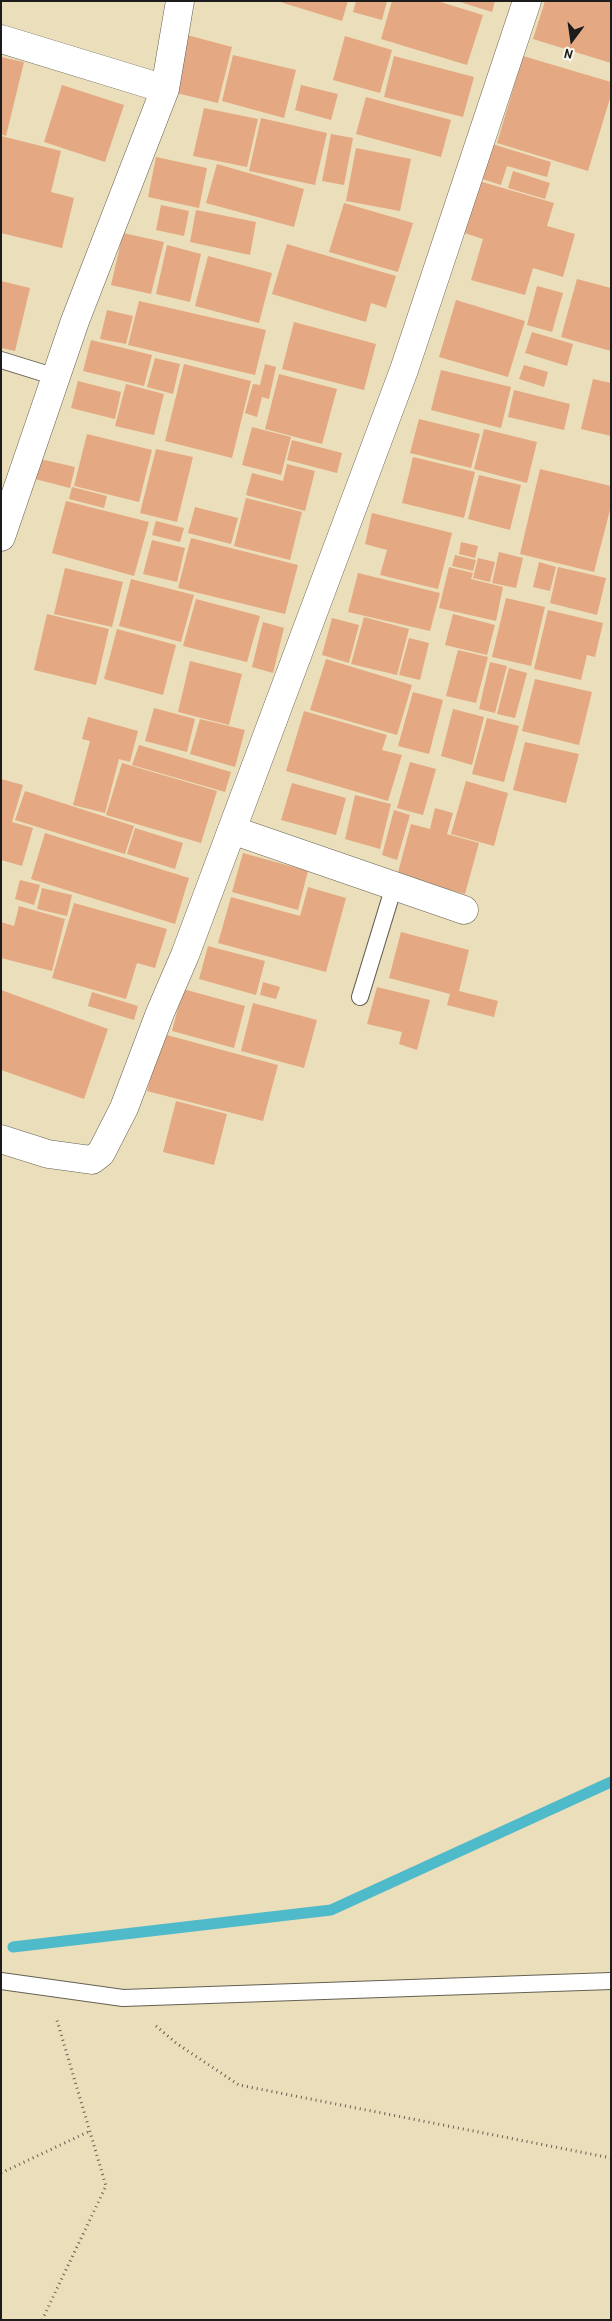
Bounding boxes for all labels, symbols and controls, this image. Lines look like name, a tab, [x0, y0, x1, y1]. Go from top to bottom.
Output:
north arrow	[547, 15, 597, 65]
text: N	[562, 45, 574, 65]

